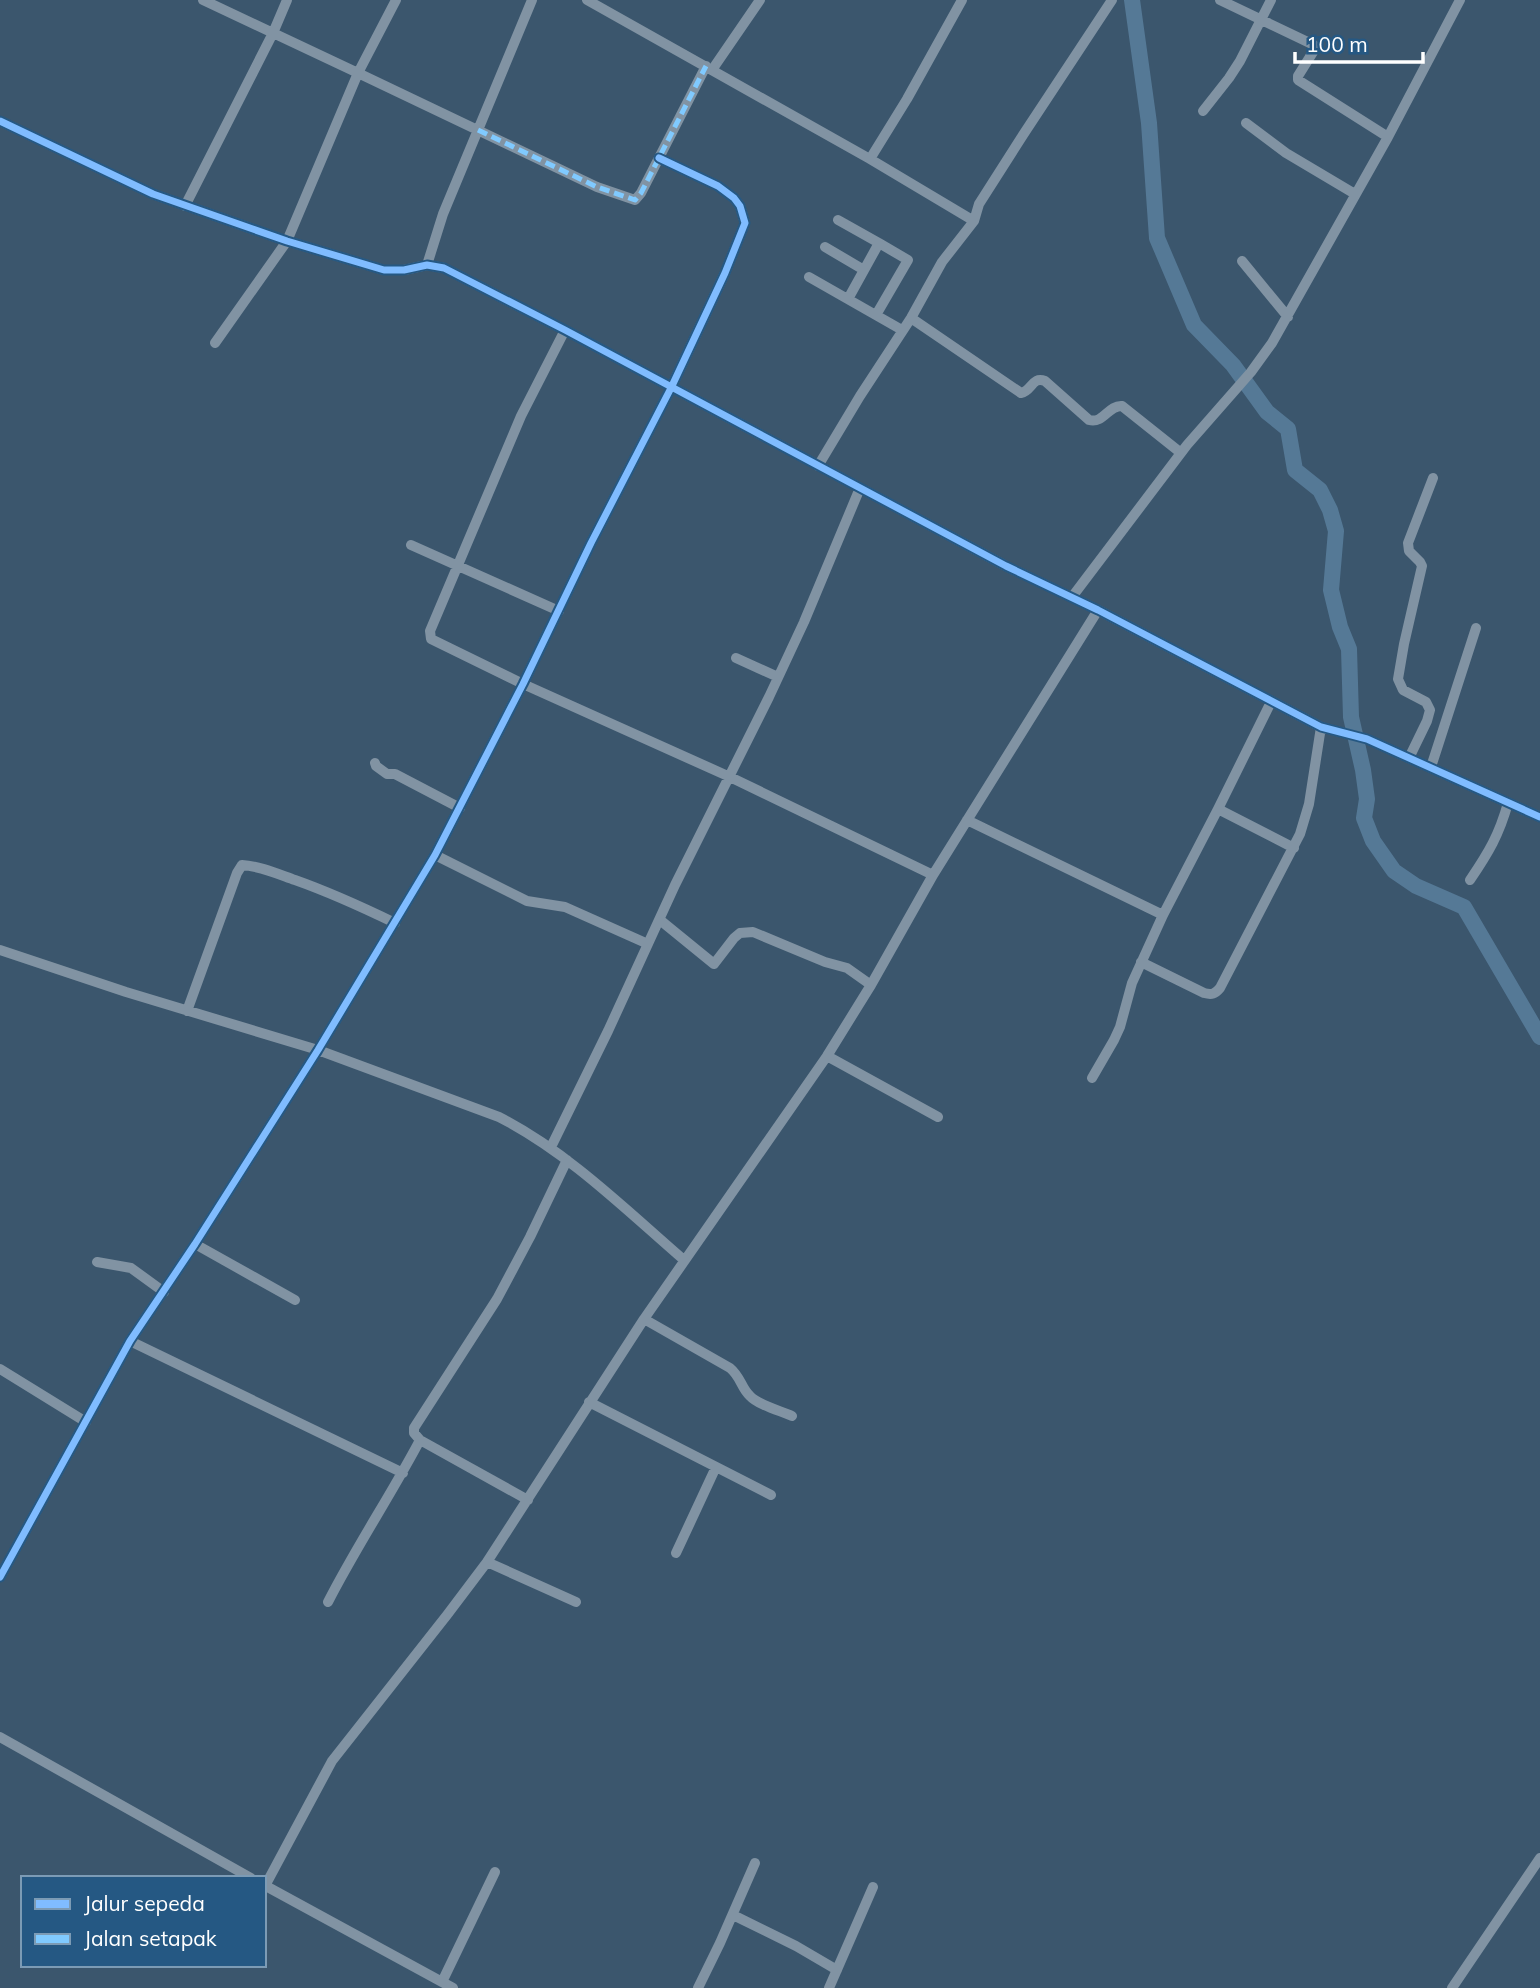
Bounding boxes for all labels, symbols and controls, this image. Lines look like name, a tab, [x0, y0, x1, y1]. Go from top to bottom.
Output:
scale bar	[1295, 21, 1423, 65]
text: 100 m	[1306, 31, 1368, 57]
legend	[21, 1876, 266, 1967]
text: Jalur sepeda	[84, 1890, 205, 1916]
text: Jalan setapak	[84, 1925, 217, 1951]

